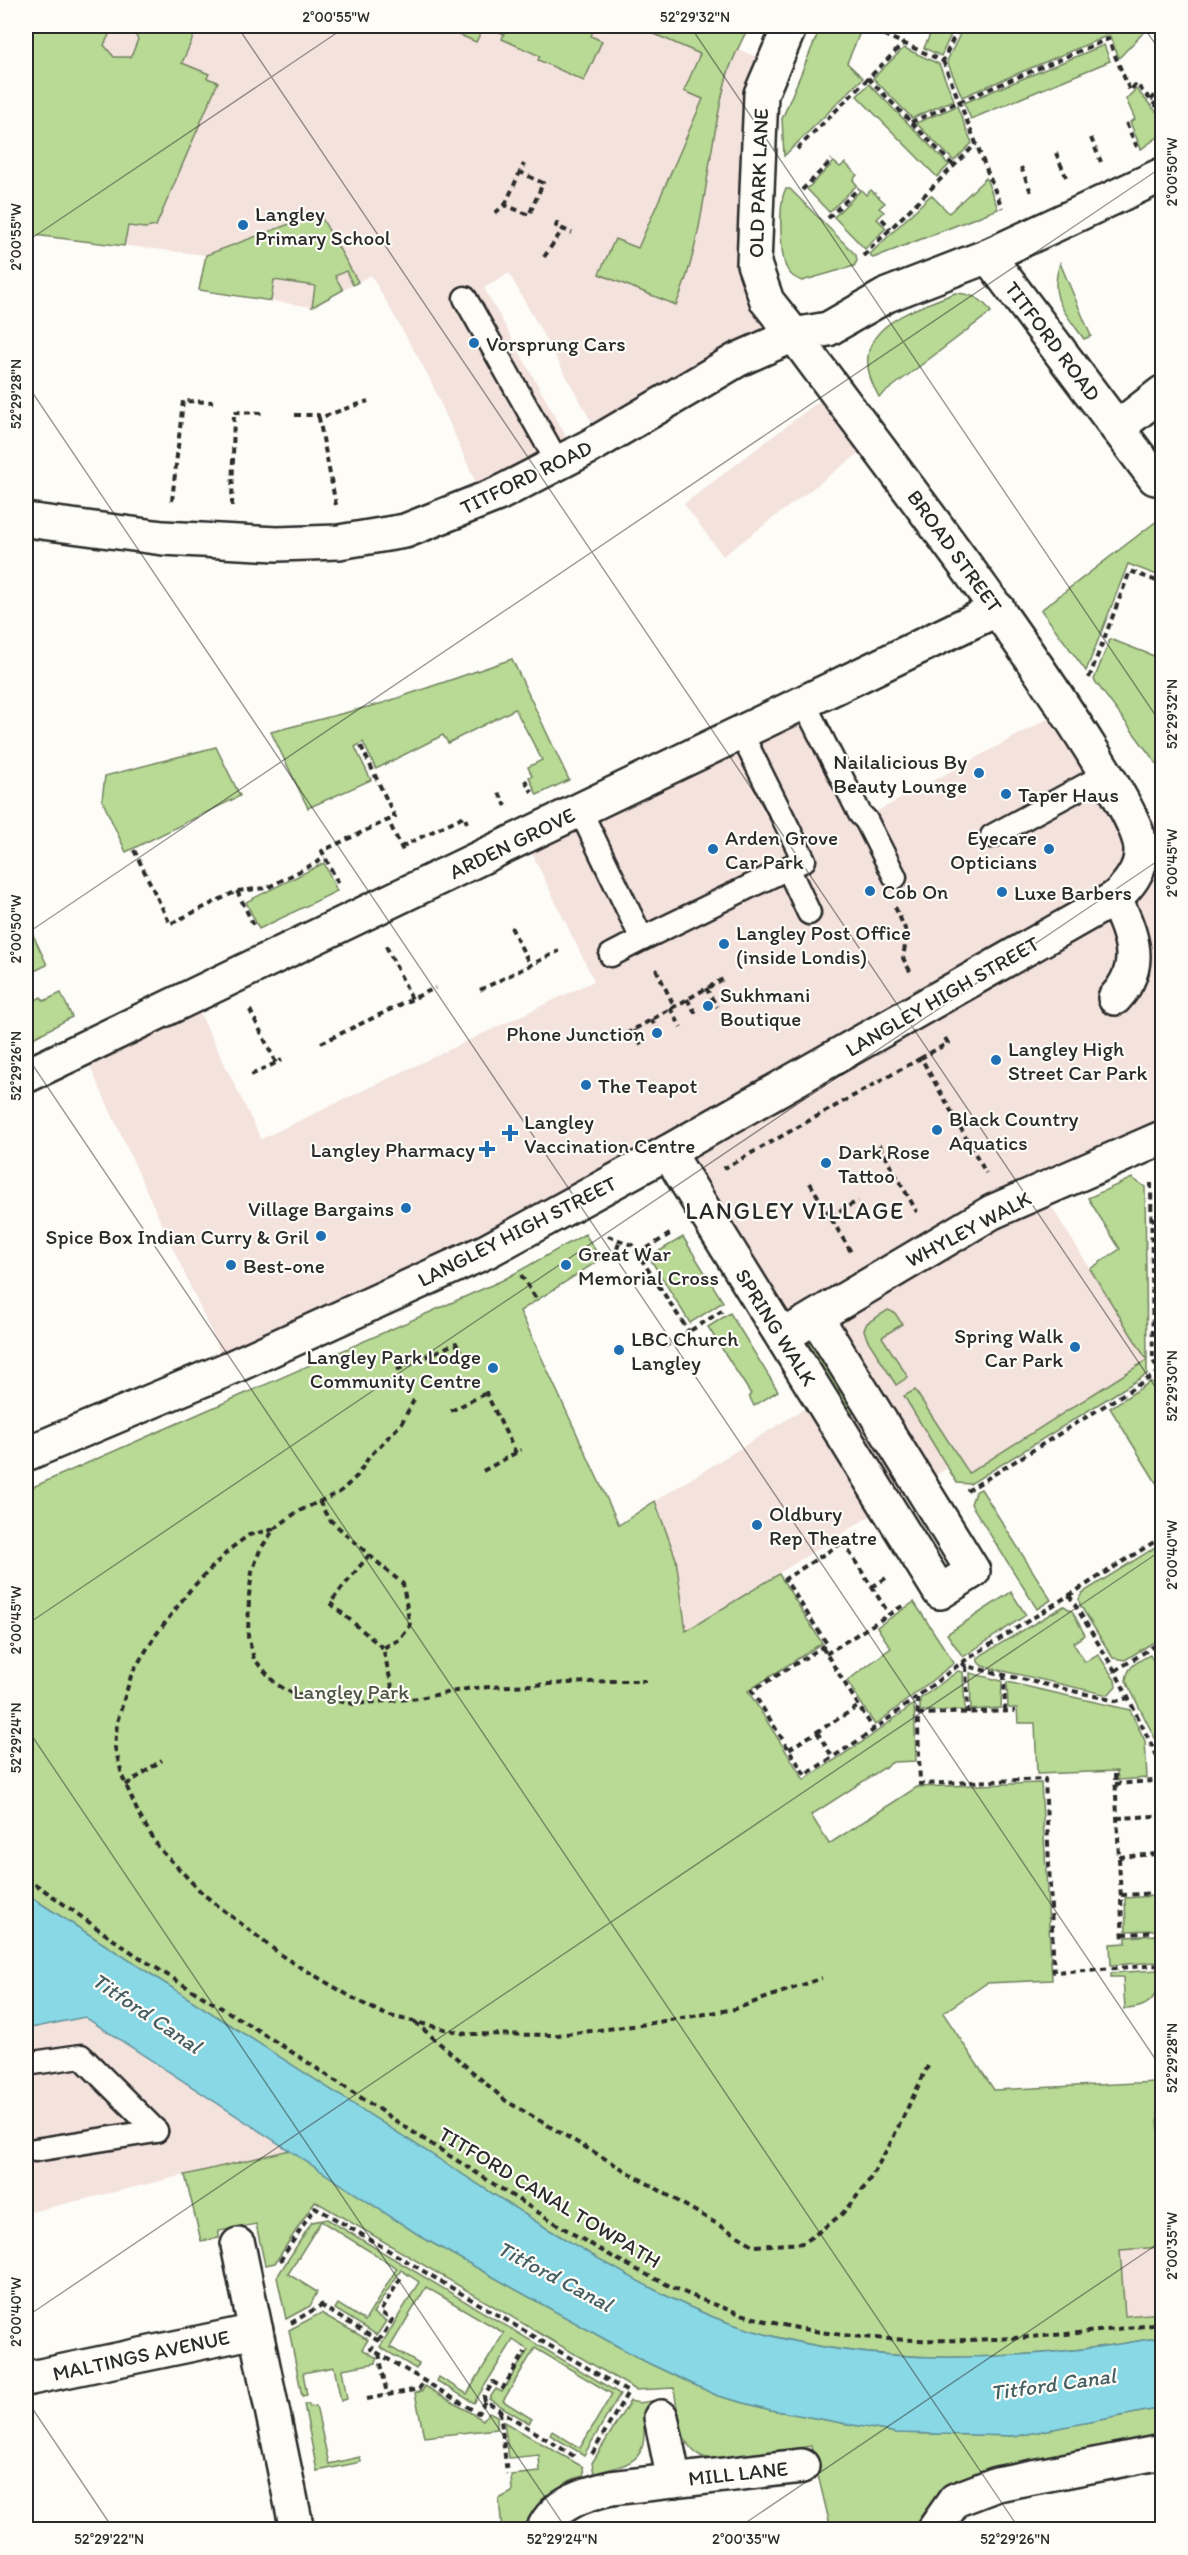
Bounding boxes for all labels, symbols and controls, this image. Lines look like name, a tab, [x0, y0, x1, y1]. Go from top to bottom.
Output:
text: 2°00'55"W	[302, 8, 370, 26]
text: 52°29'32"N	[660, 8, 730, 26]
street label: OLD PARK LANE	[743, 108, 773, 258]
text: 2°00'50"W	[1163, 137, 1181, 207]
place label: Langley Primary School	[255, 201, 391, 250]
text: 2°00'55"W	[7, 203, 25, 271]
marker: Langley Primary School	[236, 218, 250, 232]
street label: TITFORD ROAD	[1000, 276, 1106, 406]
place label: Vorsprung Cars	[486, 331, 626, 356]
marker: Vorsprung Cars	[467, 336, 481, 350]
text: 52°29'28"N	[7, 359, 25, 429]
street label: TITFORD ROAD	[456, 434, 596, 520]
street label: BROAD STREET	[902, 485, 1008, 617]
text: 52°29'32"N	[1163, 679, 1181, 749]
place label: Nailalicious By Beauty Lounge	[833, 749, 967, 798]
marker: Nailalicious By Beauty Lounge	[972, 766, 986, 780]
place label: Taper Haus	[1018, 782, 1119, 807]
marker: Taper Haus	[999, 787, 1013, 801]
street label: ARDEN GROVE	[445, 802, 579, 884]
place label: Arden Grove Car Park	[725, 825, 838, 874]
place label: Eyecare Opticians	[950, 825, 1037, 874]
text: 2°00'45"W	[1163, 828, 1181, 897]
marker: Arden Grove Car Park	[706, 842, 720, 856]
marker: Eyecare Opticians	[1042, 842, 1056, 856]
place label: Cob On	[882, 879, 948, 904]
place label: Luxe Barbers	[1014, 880, 1132, 905]
marker: Cob On	[863, 884, 877, 898]
marker: Luxe Barbers	[995, 885, 1009, 899]
text: 2°00'50"W	[7, 894, 25, 964]
place label: Langley Post Office (inside Londis)	[736, 920, 911, 969]
street label: LANGLEY HIGH STREET	[841, 930, 1044, 1062]
marker: Langley Post Office (inside Londis)	[717, 937, 731, 951]
place label: Sukhmani Boutique	[720, 982, 810, 1031]
marker: Sukhmani Boutique	[701, 999, 715, 1013]
place label: Phone Junction	[506, 1021, 645, 1046]
marker: Phone Junction	[650, 1026, 664, 1040]
text: 52°29'26"N	[7, 1031, 25, 1101]
place label: Langley High Street Car Park	[1008, 1036, 1148, 1085]
marker: Langley High Street Car Park	[989, 1053, 1003, 1067]
place label: The Teapot	[598, 1073, 698, 1098]
marker: The Teapot	[579, 1078, 593, 1092]
place label: Black Country Aquatics	[949, 1106, 1078, 1155]
place label: Langley Vaccination Centre	[524, 1109, 695, 1158]
marker: Black Country Aquatics	[930, 1123, 944, 1137]
marker: Langley Vaccination Centre	[501, 1124, 519, 1142]
place label: Langley Pharmacy	[310, 1137, 475, 1162]
place label: Dark Rose Tattoo	[838, 1139, 930, 1188]
marker: Langley Pharmacy	[480, 1142, 494, 1156]
marker: Dark Rose Tattoo	[819, 1156, 833, 1170]
street label: LANGLEY HIGH STREET	[413, 1170, 621, 1292]
street label: WHYLEY WALK	[901, 1185, 1035, 1273]
place label: Village Bargains	[248, 1196, 394, 1221]
district label: LANGLEY VILLAGE	[685, 1196, 905, 1225]
marker: Village Bargains	[399, 1201, 413, 1215]
place label: Spice Box Indian Curry & Gril	[46, 1224, 309, 1249]
marker: Spice Box Indian Curry & Gril	[314, 1229, 328, 1243]
place label: Great War Memorial Cross	[578, 1241, 719, 1290]
place label: Best-one	[243, 1253, 325, 1278]
marker: Best-one	[224, 1258, 238, 1272]
marker: Great War Memorial Cross	[559, 1258, 573, 1272]
street label: SPRING WALK	[730, 1264, 822, 1390]
place label: Spring Walk Car Park	[954, 1323, 1063, 1372]
place label: LBC Church Langley	[631, 1326, 739, 1375]
marker: Spring Walk Car Park	[1068, 1340, 1082, 1354]
marker: LBC Church Langley	[612, 1343, 626, 1357]
place label: Langley Park Lodge Community Centre	[306, 1344, 481, 1393]
text: 52°29'30"N	[1163, 1350, 1181, 1422]
marker: Langley Park Lodge Community Centre	[486, 1361, 500, 1375]
place label: Oldbury Rep Theatre	[769, 1501, 877, 1550]
marker: Oldbury Rep Theatre	[750, 1518, 764, 1532]
text: 2°00'40"W	[1163, 1520, 1181, 1590]
text: 2°00'45"W	[7, 1585, 25, 1654]
park label: Langley Park	[293, 1679, 409, 1704]
text: 52°29'24"N	[7, 1702, 25, 1774]
water label: Titford Canal	[87, 1966, 208, 2061]
text: 52°29'28"N	[1163, 2023, 1181, 2093]
street label: TITFORD CANAL TOWPATH	[435, 2121, 665, 2273]
text: 2°00'35"W	[1163, 2212, 1181, 2280]
water label: Titford Canal	[493, 2234, 619, 2318]
text: 2°00'40"W	[7, 2277, 25, 2347]
street label: MALTINGS AVENUE	[50, 2324, 232, 2386]
water label: Titford Canal	[988, 2362, 1119, 2406]
street label: MILL LANE	[687, 2455, 789, 2491]
text: 52°29'22"N	[74, 2530, 144, 2548]
text: 52°29'24"N	[526, 2530, 598, 2548]
text: 2°00'35"W	[712, 2530, 780, 2548]
text: 52°29'26"N	[980, 2530, 1050, 2548]

